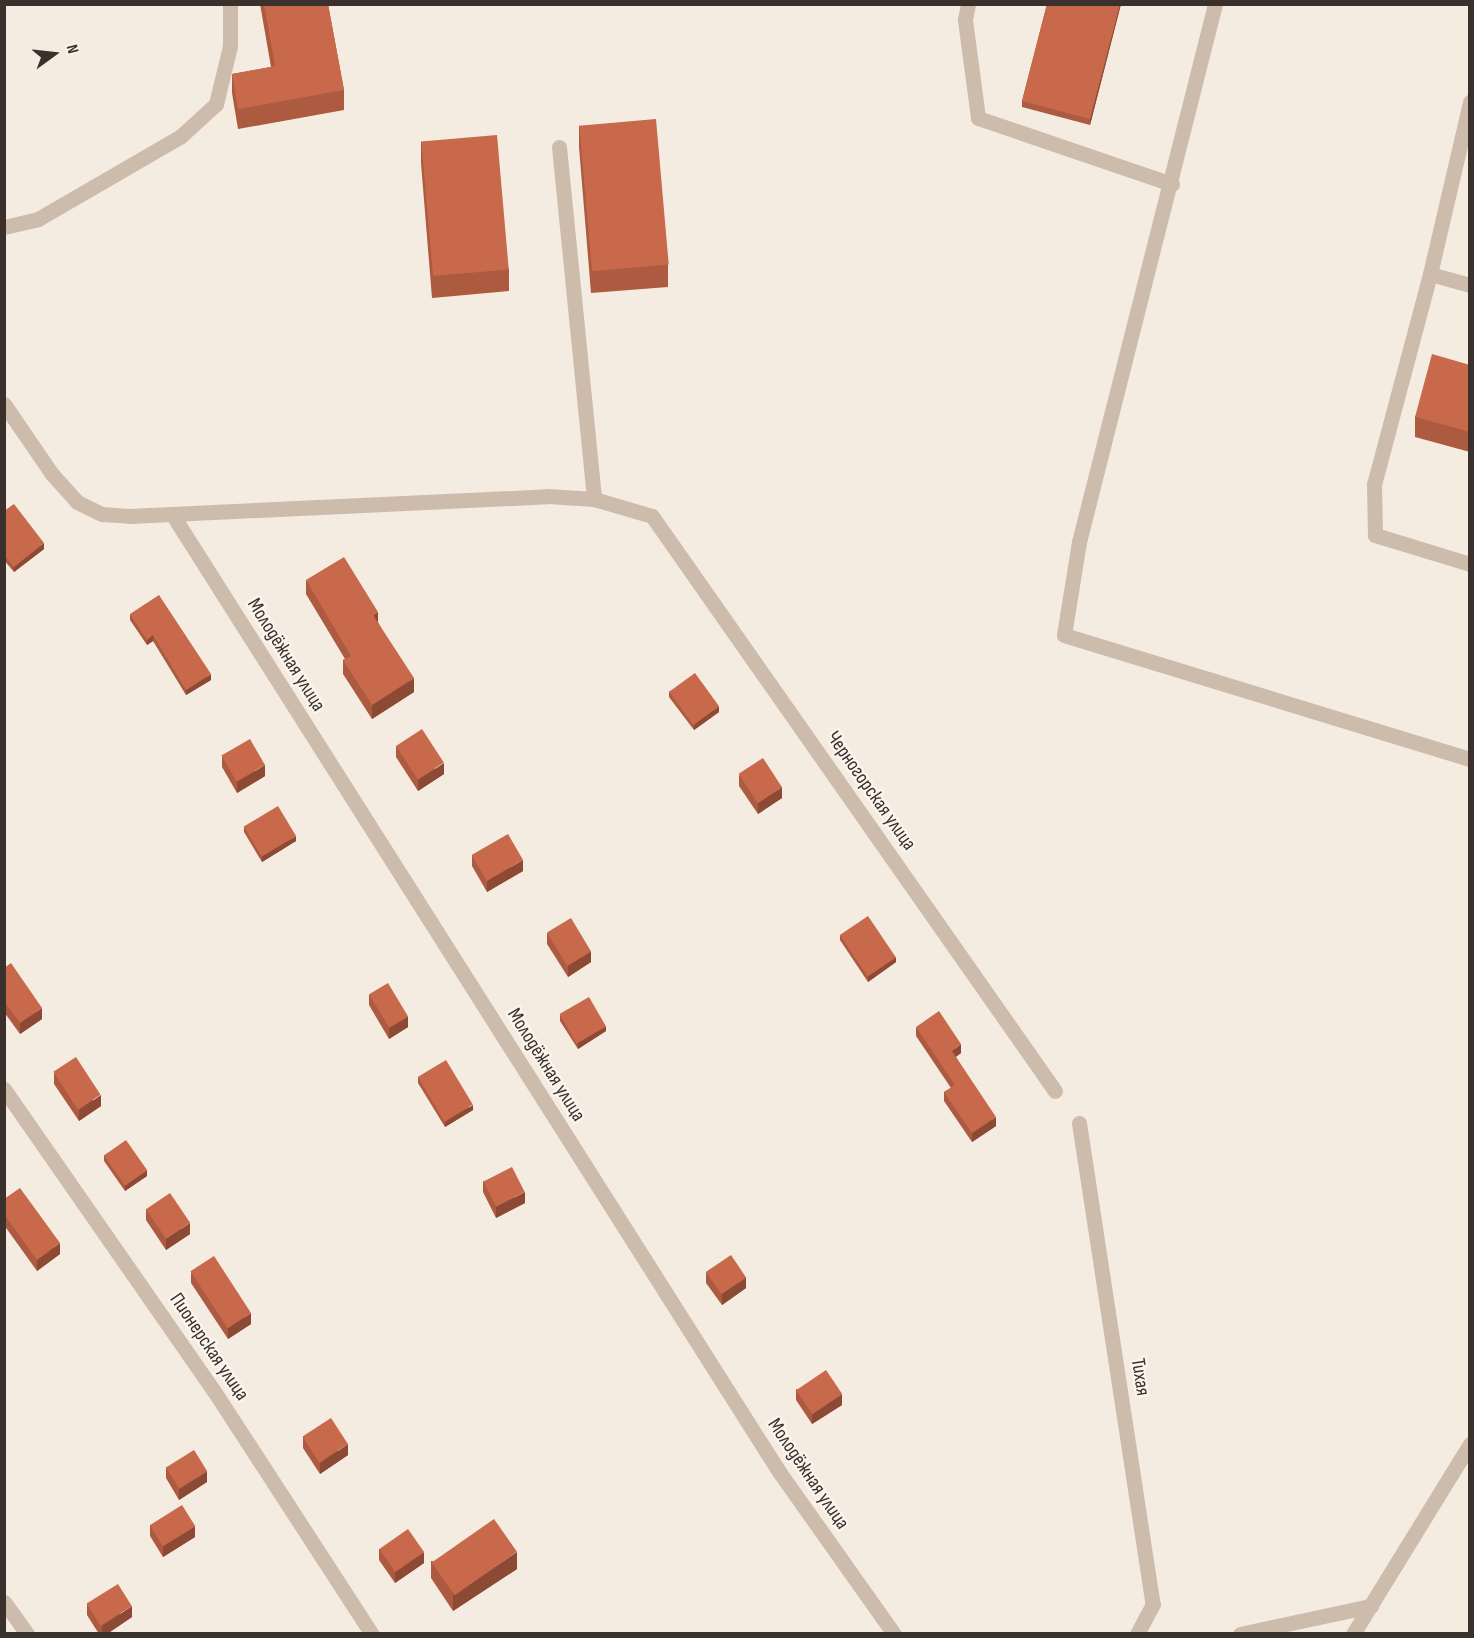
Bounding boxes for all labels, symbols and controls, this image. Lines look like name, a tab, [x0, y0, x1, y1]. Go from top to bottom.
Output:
north arrow	[24, 24, 84, 84]
text: N	[62, 43, 82, 56]
street label: Молодёжная улица	[242, 594, 330, 716]
street label: Черногорская улица	[821, 727, 921, 855]
street label: Молодёжная улица	[502, 1004, 590, 1126]
street label: Пионерская улица	[164, 1289, 254, 1405]
street label: Тихая	[1125, 1356, 1155, 1398]
street label: Молодёжная улица	[762, 1414, 854, 1534]

